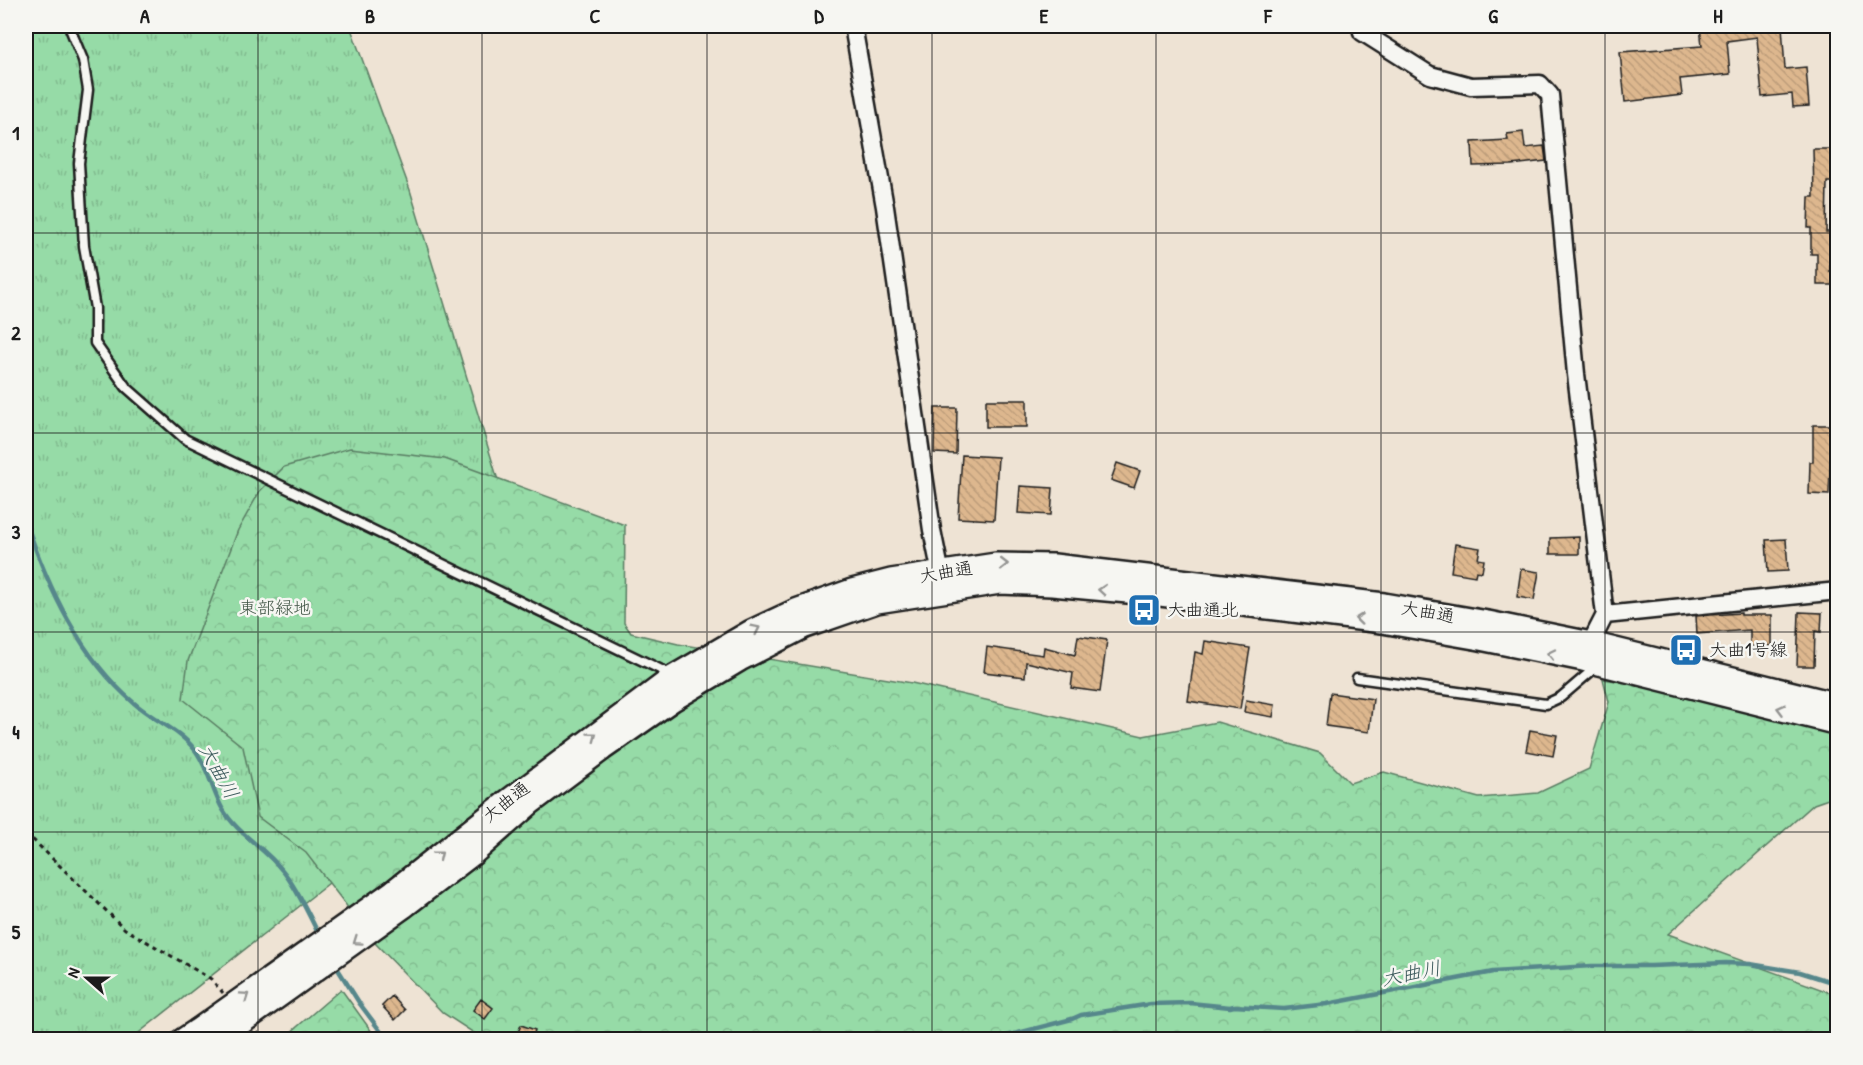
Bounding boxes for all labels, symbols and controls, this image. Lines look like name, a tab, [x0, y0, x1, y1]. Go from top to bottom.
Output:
text: A	[140, 2, 150, 29]
text: B	[365, 2, 375, 29]
text: C	[590, 2, 601, 29]
text: D	[814, 2, 824, 29]
text: E	[1040, 2, 1049, 29]
text: F	[1263, 2, 1273, 29]
text: G	[1488, 2, 1498, 29]
text: H	[1713, 2, 1723, 29]
text: 1	[12, 119, 20, 146]
text: 2	[11, 319, 21, 346]
text: 3	[12, 518, 21, 545]
street label: 大曲通	[917, 555, 975, 588]
one-way arrow	[1000, 558, 1009, 570]
one-way arrow	[1098, 584, 1107, 597]
bus stop icon: 大曲通北	[1126, 592, 1162, 628]
park label: 東部緑地	[239, 595, 311, 620]
street label: 大曲通	[1399, 595, 1457, 629]
place label: 大曲通北	[1167, 597, 1239, 622]
one-way arrow	[1354, 614, 1363, 626]
one-way arrow	[750, 624, 761, 636]
bus stop icon: 大曲1号線	[1668, 632, 1704, 668]
place label: 大曲1号線	[1709, 637, 1788, 662]
one-way arrow	[1546, 648, 1556, 661]
one-way arrow	[1776, 704, 1787, 716]
text: 4	[12, 718, 20, 745]
one-way arrow	[587, 732, 598, 743]
water label: 大曲川	[193, 738, 246, 804]
street label: 大曲通	[477, 775, 535, 828]
one-way arrow	[432, 851, 443, 862]
text: 5	[12, 918, 21, 945]
one-way arrow	[352, 934, 363, 945]
north arrow	[57, 948, 117, 1008]
water label: 大曲川	[1379, 954, 1443, 991]
text: N	[61, 964, 85, 981]
one-way arrow	[238, 992, 249, 1003]

